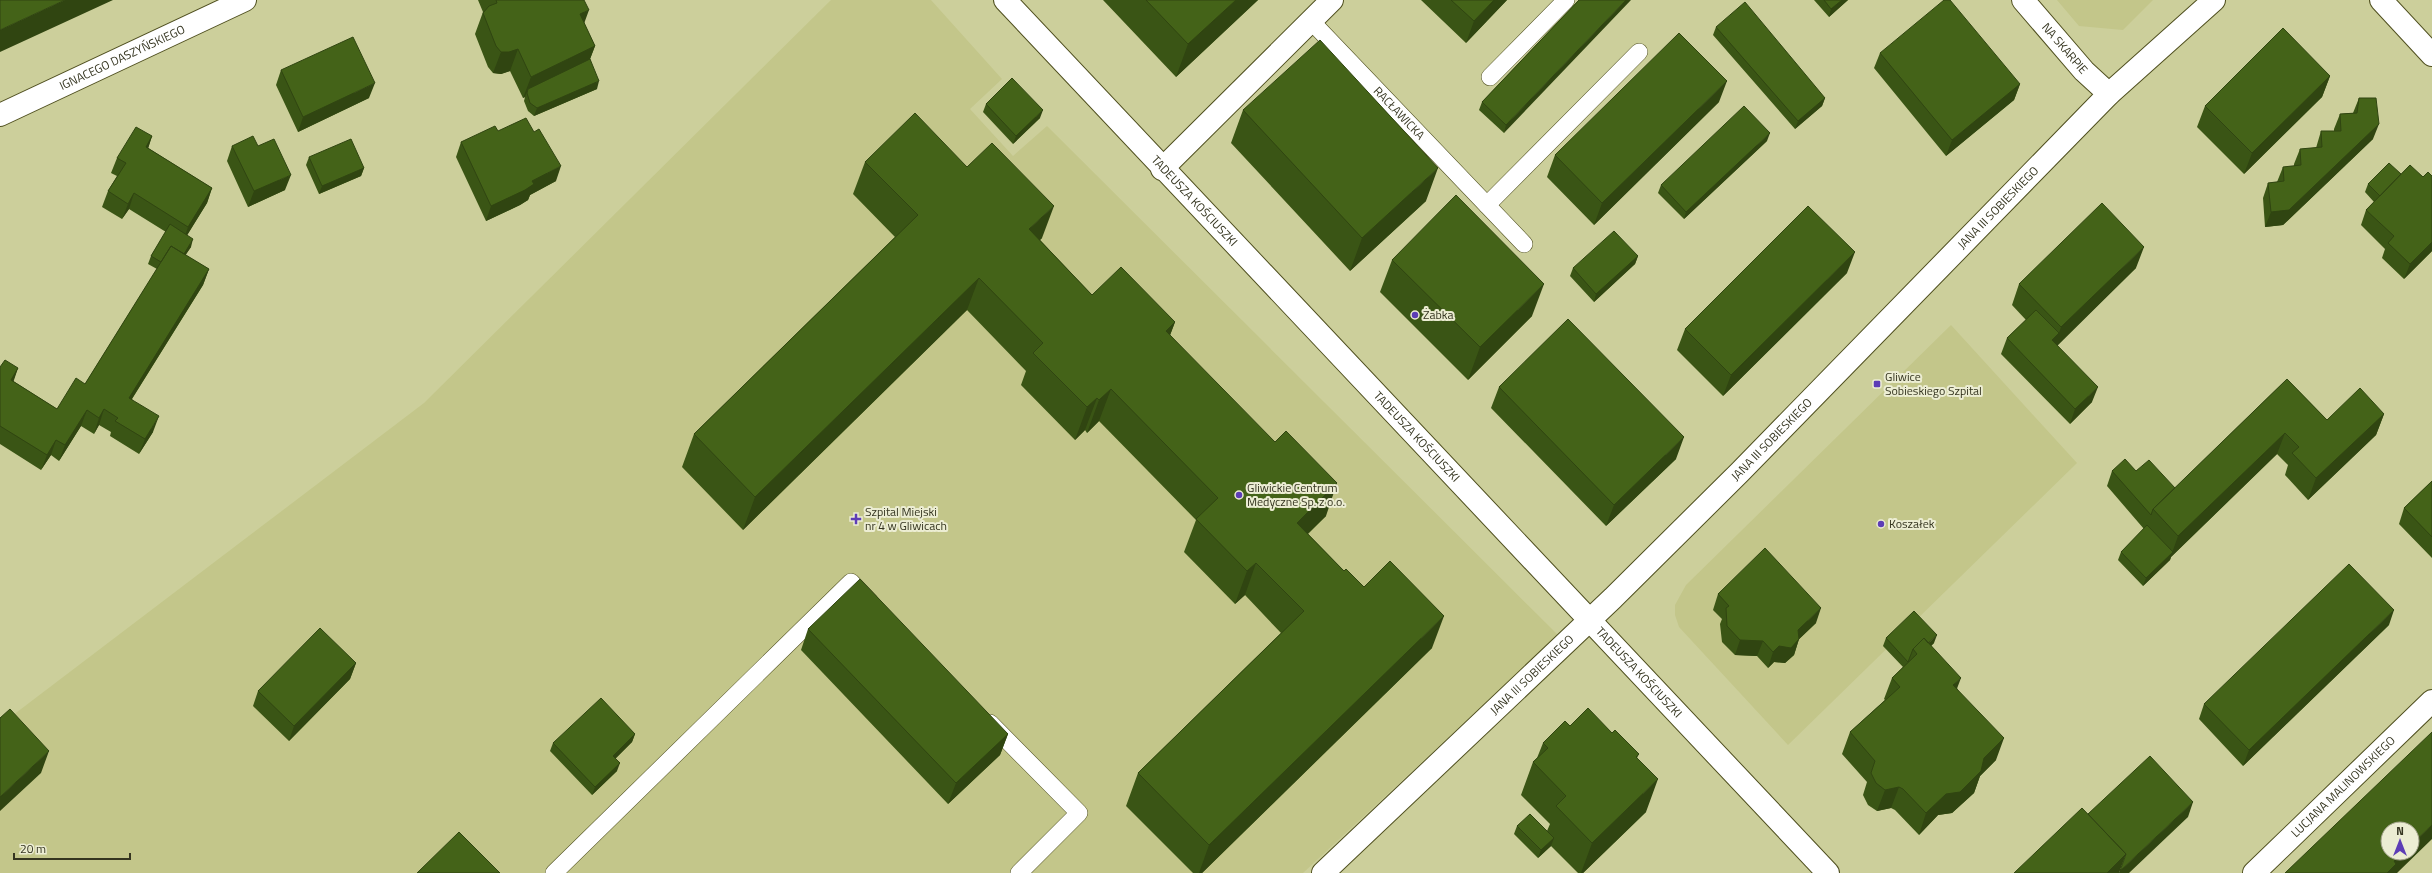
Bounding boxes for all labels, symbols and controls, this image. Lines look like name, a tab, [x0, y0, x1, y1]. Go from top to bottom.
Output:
street label: NA SKARPIE	[2038, 18, 2093, 78]
street label: IGNACEGO DASZYŃSKIEGO	[56, 19, 188, 95]
street label: RACŁAWICKA	[1369, 82, 1430, 144]
street label: TADEUSZA KOŚCIUSZKI	[1147, 151, 1242, 250]
street label: JANA III SOBIESKIEGO	[1953, 161, 2043, 253]
place label: Żabka	[1423, 305, 1453, 324]
marker: Żabka	[1410, 310, 1420, 320]
place label: Gliwice Sobieskiego Szpital	[1885, 367, 1982, 400]
marker: Gliwice Sobieskiego Szpital	[1872, 379, 1882, 389]
street label: TADEUSZA KOŚCIUSZKI	[1369, 387, 1465, 486]
street label: JANA III SOBIESKIEGO	[1726, 393, 1817, 485]
place label: Gliwickie Centrum Medyczne Sp. z o.o.	[1247, 478, 1345, 511]
marker: Gliwickie Centrum Medyczne Sp. z o.o.	[1234, 490, 1244, 500]
place label: Szpital Miejski nr 4 w Gliwicach	[865, 502, 947, 535]
marker: Szpital Miejski nr 4 w Gliwicach	[850, 513, 862, 525]
place label: Koszałek	[1889, 514, 1935, 533]
marker: Koszałek	[1876, 519, 1886, 529]
street label: TADEUSZA KOŚCIUSZKI	[1592, 622, 1687, 722]
street label: JANA III SOBIESKIEGO	[1485, 630, 1578, 719]
street label: LUCJANA MALINOWSKIEGO	[2286, 731, 2400, 842]
north arrow	[2380, 821, 2420, 861]
text: N	[2396, 823, 2404, 839]
scale bar	[14, 835, 130, 861]
text: 20 m	[20, 839, 46, 858]

